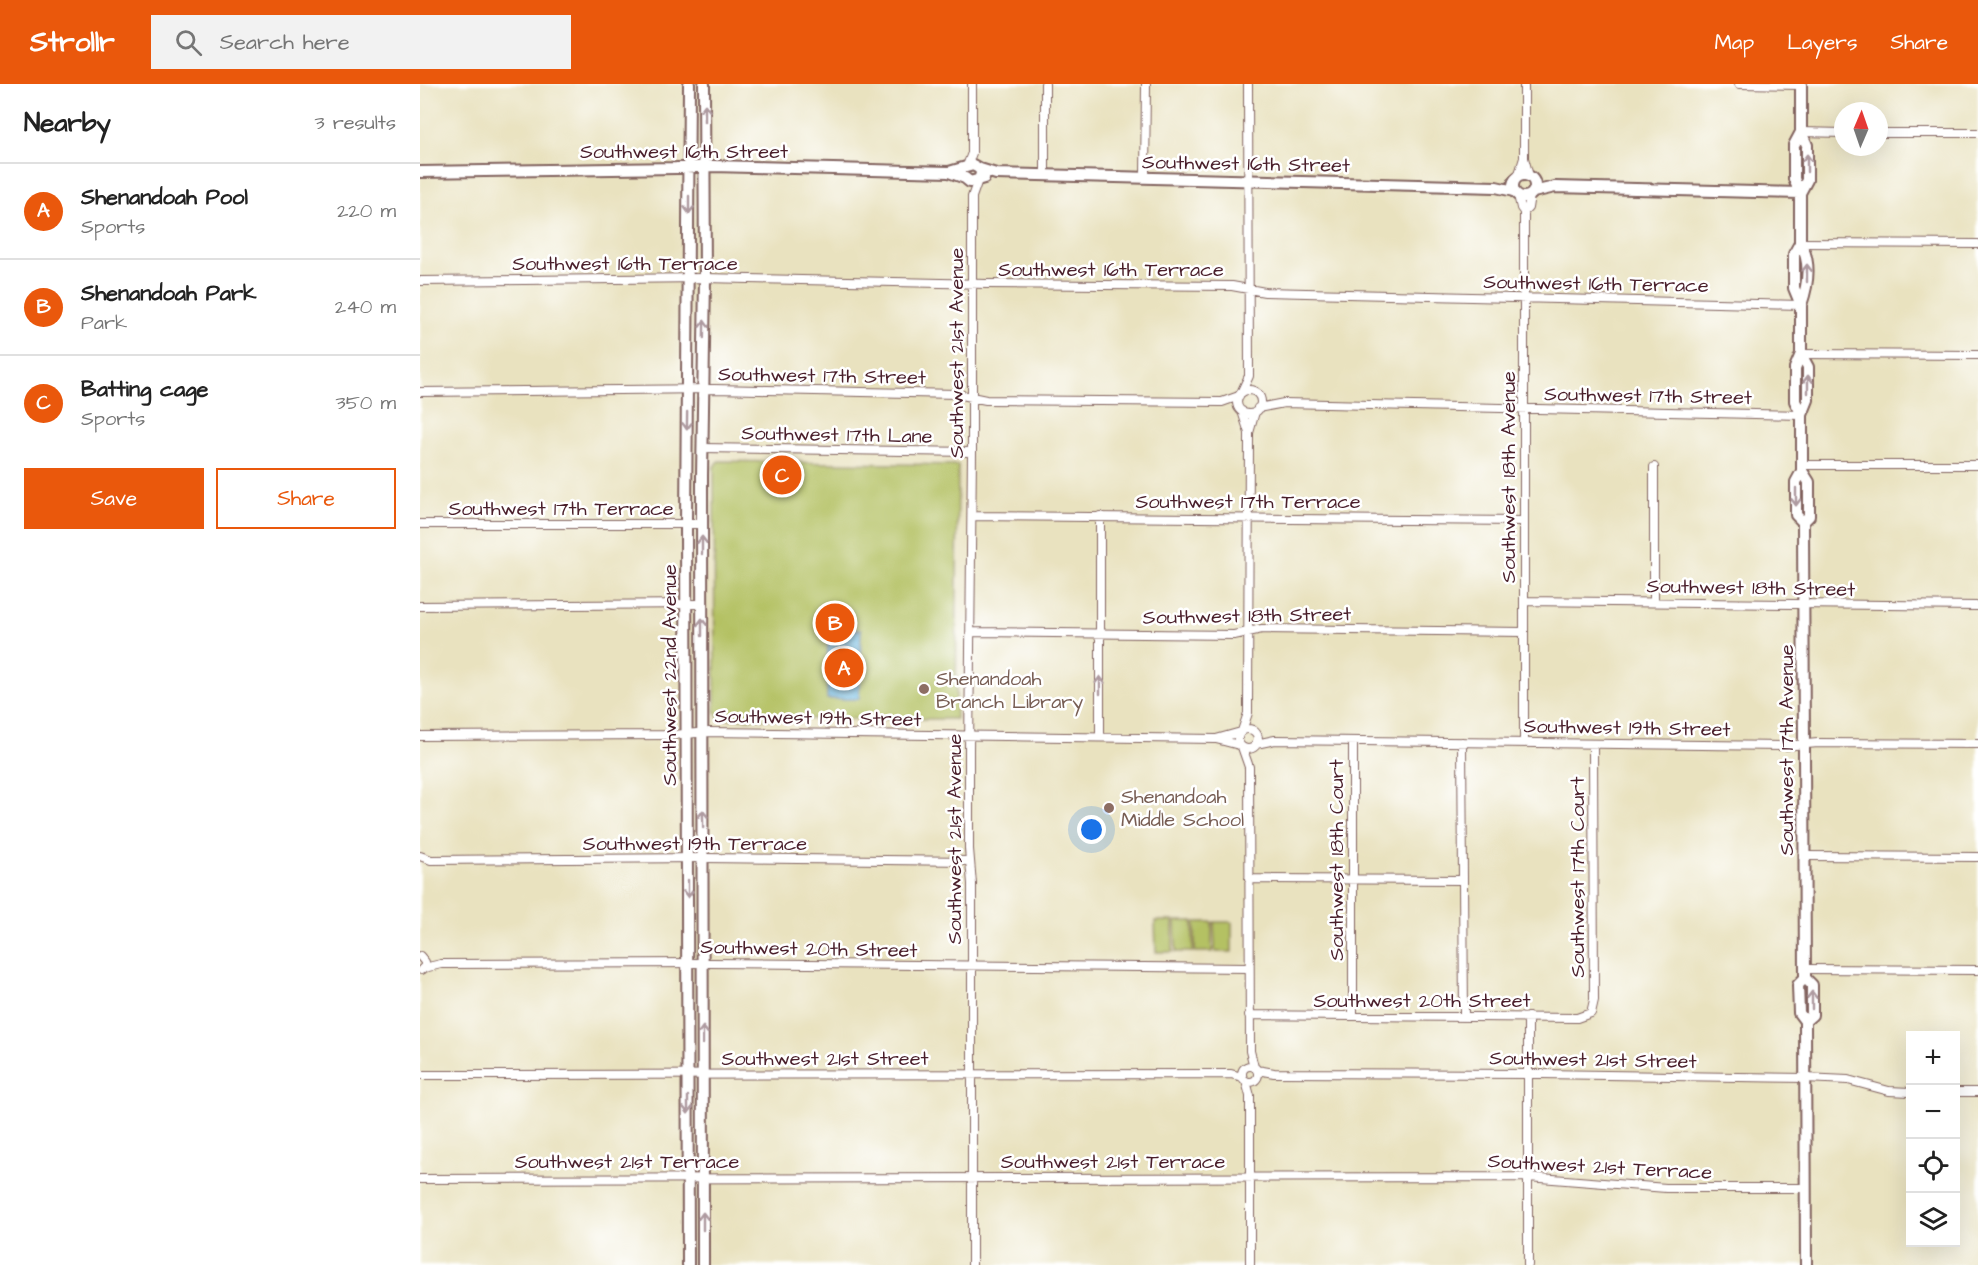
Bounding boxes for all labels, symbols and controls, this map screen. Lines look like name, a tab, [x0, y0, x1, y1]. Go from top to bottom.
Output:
search box	[151, 15, 571, 69]
text: Strollr	[30, 23, 115, 62]
icon: search	[172, 26, 205, 59]
text: Search here	[220, 27, 350, 58]
text: Map	[1714, 28, 1754, 57]
text: Layers	[1787, 28, 1857, 57]
text: Share	[1890, 28, 1948, 57]
north arrow	[1834, 102, 1888, 156]
one-way arrow	[699, 104, 710, 124]
text: Nearby	[24, 105, 111, 141]
text: 3 results	[314, 109, 396, 137]
street label: Southwest 16th Street	[580, 138, 788, 166]
street label: Southwest 16th Street	[1142, 148, 1350, 180]
one-way arrow	[1801, 153, 1813, 173]
text: Shenandoah Pool	[81, 182, 248, 213]
one-way arrow	[683, 195, 695, 215]
text: A	[37, 197, 50, 225]
text: 220 m	[337, 197, 396, 225]
text: Sports	[81, 213, 145, 241]
street label: Southwest 21st Avenue	[943, 248, 971, 458]
street label: Southwest 16th Terrace	[512, 250, 738, 278]
street label: Southwest 16th Terrace	[998, 256, 1224, 284]
one-way arrow	[1801, 264, 1813, 284]
street label: Southwest 16th Terrace	[1483, 268, 1709, 300]
text: Shenandoah Park	[81, 278, 257, 309]
text: B	[36, 293, 51, 321]
text: 240 m	[335, 293, 396, 321]
text: Park	[81, 309, 127, 337]
one-way arrow	[698, 320, 710, 340]
street label: Southwest 17th Street	[718, 360, 926, 392]
street label: Southwest 18th Avenue	[1495, 371, 1523, 583]
text: Batting cage	[81, 374, 208, 405]
one-way arrow	[1802, 375, 1814, 395]
street label: Southwest 17th Street	[1544, 380, 1752, 412]
text: C	[36, 389, 51, 417]
text: 350 m	[335, 389, 396, 417]
text: Sports	[81, 405, 145, 433]
one-way arrow	[681, 411, 693, 431]
street label: Southwest 17th Lane	[741, 419, 933, 451]
pin: C	[762, 452, 802, 498]
button: Save	[24, 468, 204, 529]
button: Share	[216, 468, 396, 529]
one-way arrow	[1790, 486, 1802, 506]
street label: Southwest 17th Terrace	[1135, 488, 1361, 516]
street label: Southwest 17th Terrace	[448, 495, 674, 523]
one-way arrow	[696, 536, 708, 556]
street label: Southwest 22nd Avenue	[656, 564, 684, 786]
street label: Southwest 18th Street	[1646, 572, 1856, 604]
pin: B	[816, 600, 854, 646]
street label: Southwest 18th Street	[1142, 600, 1352, 632]
one-way arrow	[696, 618, 708, 638]
street label: Southwest 17th Avenue	[1773, 644, 1801, 856]
pin: A	[824, 646, 864, 690]
place label: Shenandoah Branch Library	[936, 665, 1083, 717]
one-way arrow	[1094, 676, 1106, 696]
marker: Shenandoah Branch Library	[917, 682, 931, 696]
street label: Southwest 19th Street	[714, 702, 922, 734]
street label: Southwest 19th Street	[1523, 712, 1731, 744]
street label: Southwest 21st Avenue	[941, 734, 969, 944]
street label: Southwest 18th Court	[1323, 759, 1351, 961]
street label: Southwest 17th Court	[1564, 777, 1592, 977]
place label: Shenandoah Middle School	[1121, 783, 1244, 834]
marker: Shenandoah Middle School	[1102, 801, 1116, 815]
one-way arrow	[697, 810, 709, 830]
your location	[1077, 815, 1106, 844]
street label: Southwest 19th Terrace	[583, 830, 807, 858]
one-way arrow	[682, 879, 694, 899]
street label: Southwest 20th Street	[700, 933, 918, 965]
street label: Southwest 20th Street	[1313, 987, 1531, 1015]
one-way arrow	[1806, 990, 1818, 1010]
one-way arrow	[697, 1026, 709, 1046]
map controls	[1906, 1031, 1960, 1247]
button: +	[1906, 1031, 1960, 1085]
street label: Southwest 21st Street	[1489, 1044, 1697, 1076]
street label: Southwest 21st Street	[721, 1045, 929, 1073]
button: −	[1906, 1085, 1960, 1139]
one-way arrow	[682, 1095, 693, 1115]
button: locate	[1906, 1139, 1960, 1193]
street label: Southwest 21st Terrace	[1487, 1147, 1713, 1187]
street label: Southwest 21st Terrace	[515, 1148, 739, 1176]
street label: Southwest 21st Terrace	[1001, 1148, 1225, 1176]
button: layers	[1906, 1193, 1960, 1247]
one-way arrow	[697, 1212, 709, 1232]

